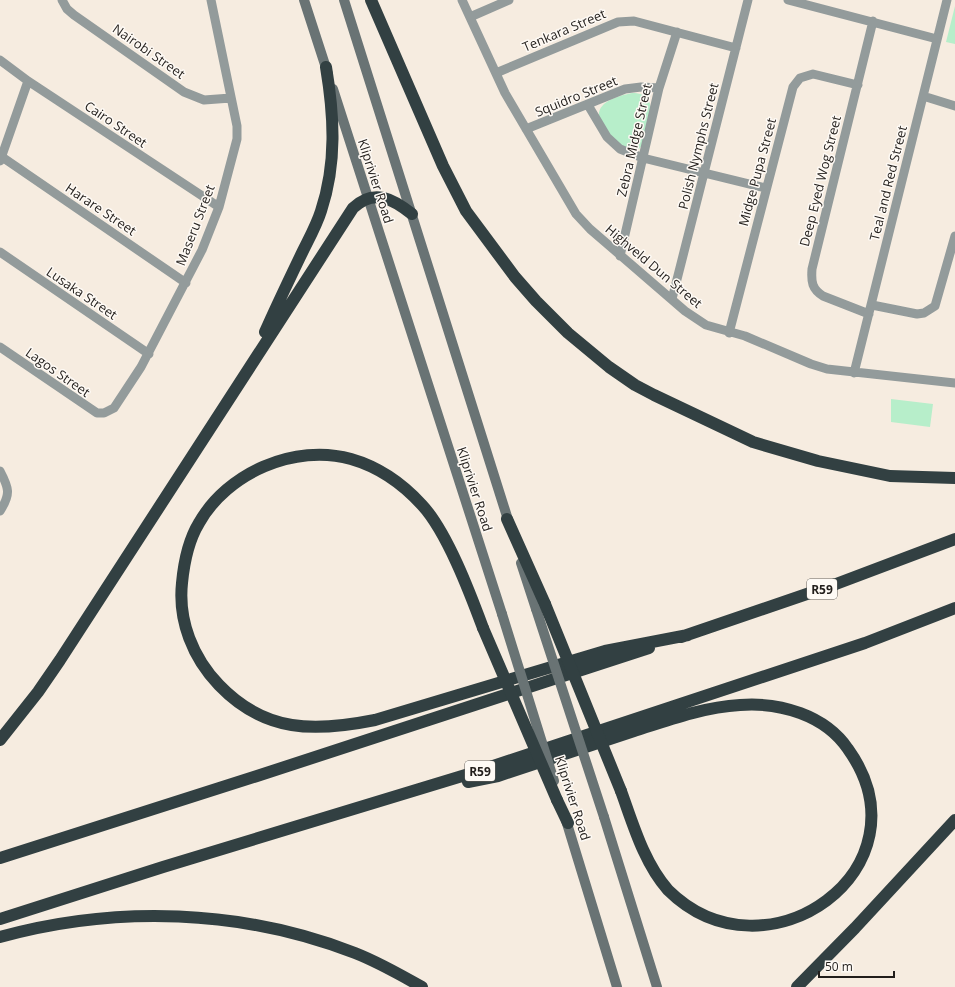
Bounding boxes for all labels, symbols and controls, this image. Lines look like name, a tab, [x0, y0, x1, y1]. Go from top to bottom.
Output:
street label: Tenkara Street	[520, 4, 609, 56]
street label: Nairobi Street	[109, 19, 189, 83]
street label: Squidro Street	[532, 71, 620, 121]
street label: Polish Nymphs Street	[674, 80, 723, 211]
street label: Zebra Midge Street	[612, 81, 656, 198]
street label: Cairo Street	[81, 97, 151, 152]
street label: Deep Eyed Wog Street	[795, 113, 845, 248]
street label: Midge Pupa Street	[734, 116, 780, 228]
street label: Teal and Red Street	[865, 123, 911, 242]
street label: Kliprivier Road	[354, 136, 398, 226]
street label: Harare Street	[62, 179, 140, 239]
street label: Maseru Street	[171, 182, 219, 268]
street label: Highveld Dun Street	[602, 220, 707, 312]
street label: Lusaka Street	[43, 263, 121, 324]
street label: Lagos Street	[22, 343, 94, 401]
street label: Kliprivier Road	[453, 444, 497, 534]
road number: R59	[807, 579, 837, 599]
street label: Kliprivier Road	[551, 753, 595, 843]
road number: R59	[465, 761, 495, 781]
scale bar	[819, 953, 894, 979]
text: 50 m	[825, 958, 853, 975]

